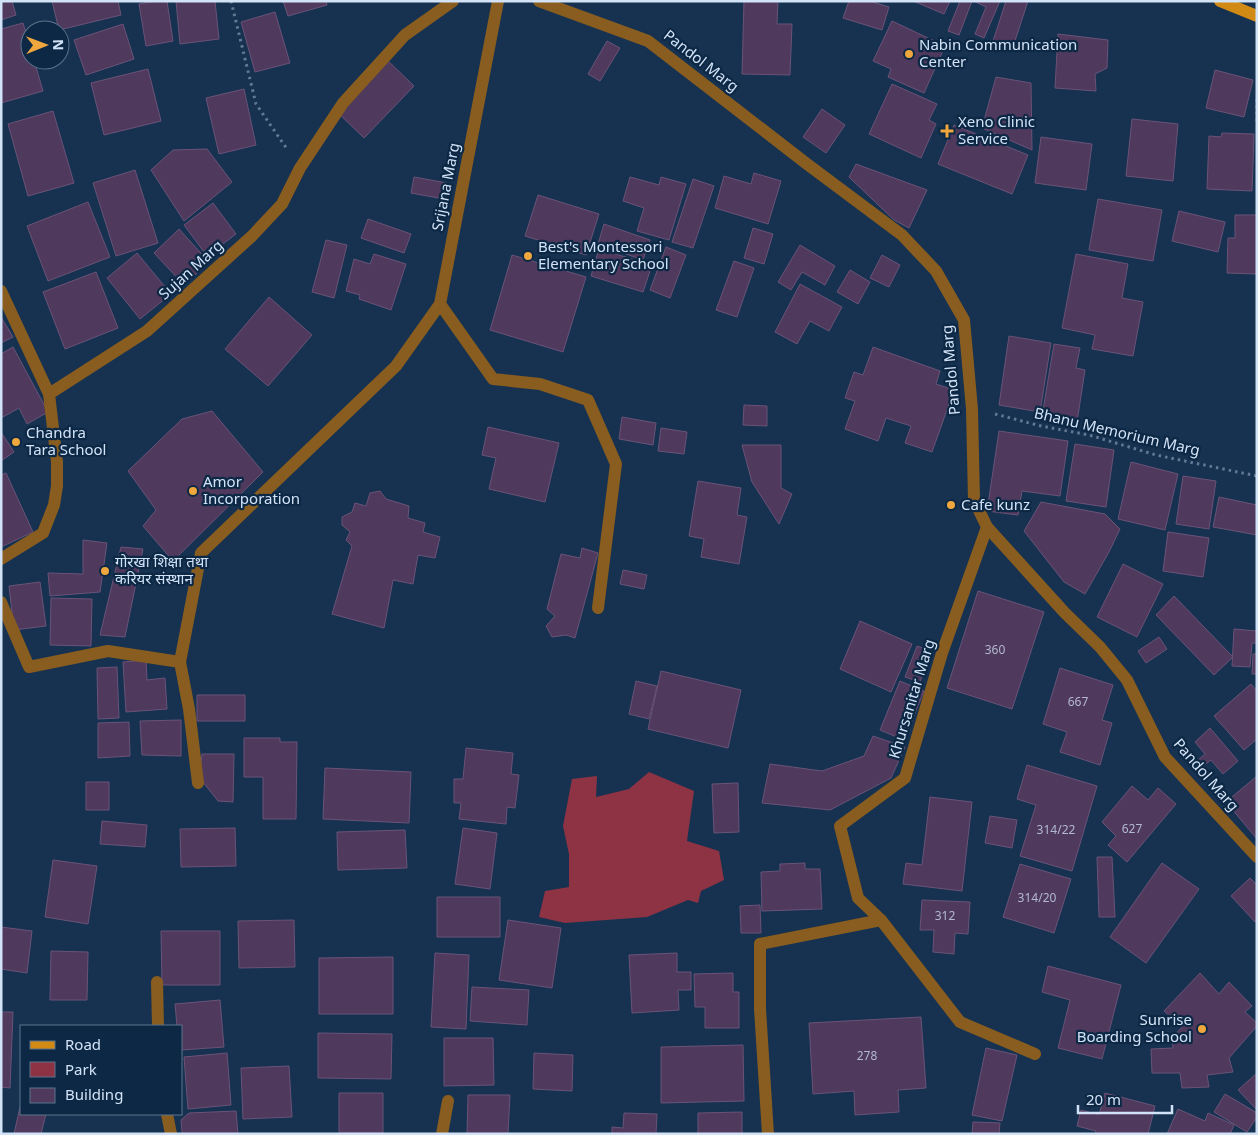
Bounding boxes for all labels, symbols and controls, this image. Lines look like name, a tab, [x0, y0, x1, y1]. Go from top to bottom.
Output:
north arrow	[20, 20, 70, 70]
street label: Pandol Marg	[660, 25, 743, 96]
place label: Nabin Communication Center	[919, 34, 1077, 71]
text: N	[49, 39, 68, 51]
marker: Nabin Communication Center	[903, 48, 915, 60]
place label: Xeno Clinic Service	[958, 111, 1035, 148]
marker: Xeno Clinic Service	[940, 124, 954, 138]
street label: Srijana Marg	[427, 141, 463, 233]
street label: Sujan Marg	[154, 235, 227, 304]
place label: Best's Montessori Elementary School	[538, 236, 669, 273]
marker: Best's Montessori Elementary School	[522, 250, 534, 262]
street label: Pandol Marg	[936, 324, 964, 416]
street label: Bhanu Memorium Marg	[1032, 402, 1202, 460]
place label: Chandra Tara School	[26, 422, 107, 459]
marker: Chandra Tara School	[10, 436, 22, 448]
place label: Amor Incorporation	[203, 471, 300, 508]
marker: Amor Incorporation	[187, 485, 199, 497]
place label: Cafe kunz	[961, 494, 1030, 514]
marker: Cafe kunz	[945, 499, 957, 511]
place label: गोरखा शिक्षा तथा करियर संस्थान	[115, 551, 209, 588]
marker: गोरखा शिक्षा तथा करियर संस्थान	[99, 565, 111, 577]
street label: Khursanitar Marg	[883, 637, 939, 761]
house number: 360	[985, 641, 1005, 658]
house number: 667	[1068, 693, 1088, 710]
street label: Pandol Marg	[1170, 734, 1244, 815]
house number: 627	[1122, 820, 1142, 837]
house number: 314/22	[1037, 821, 1076, 838]
house number: 314/20	[1018, 889, 1057, 906]
house number: 312	[935, 907, 955, 924]
place label: Sunrise Boarding School	[1077, 1009, 1192, 1046]
marker: Sunrise Boarding School	[1196, 1023, 1208, 1035]
legend	[20, 1025, 182, 1115]
text: Road	[65, 1034, 101, 1054]
house number: 278	[857, 1047, 877, 1064]
text: Park	[65, 1059, 97, 1079]
scale bar	[1078, 1082, 1172, 1114]
text: Building	[65, 1084, 123, 1104]
text: 20 m	[1086, 1089, 1121, 1109]

